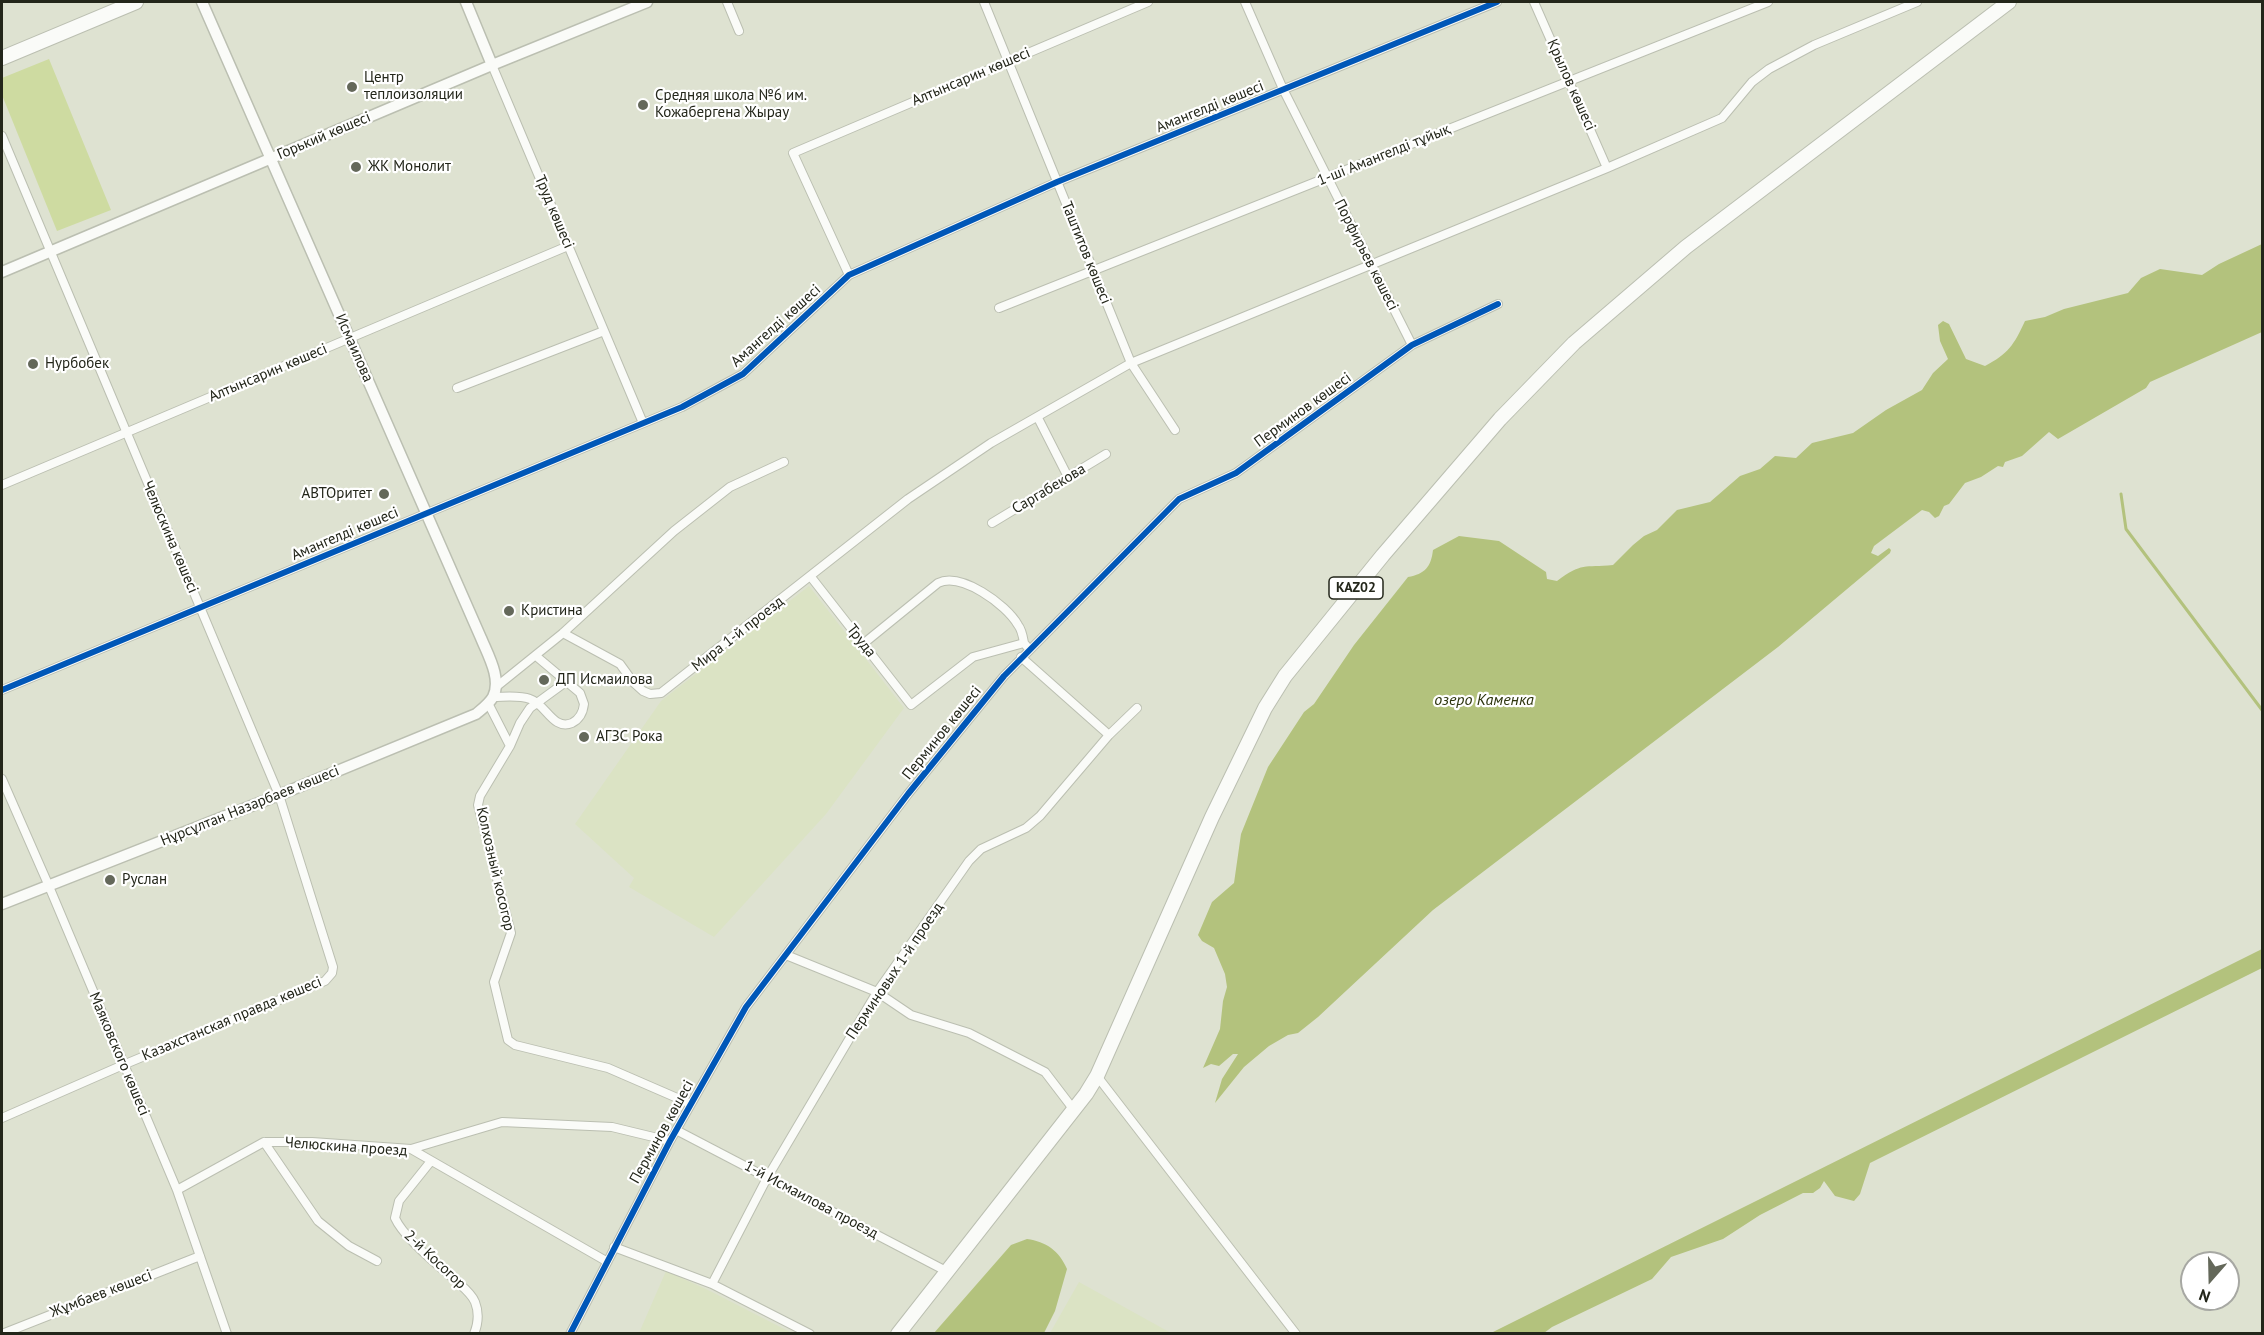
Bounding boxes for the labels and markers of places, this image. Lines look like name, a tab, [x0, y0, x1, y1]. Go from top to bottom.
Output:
place label: Центр теплоизоляции	[364, 69, 463, 104]
marker: Центр теплоизоляции	[345, 80, 359, 94]
place label: Средняя школа №6 им. Кожабергена Жырау	[655, 87, 807, 122]
marker: Средняя школа №6 им. Кожабергена Жырау	[636, 98, 650, 112]
place label: ЖК Монолит	[368, 158, 451, 176]
marker: ЖК Монолит	[349, 160, 363, 174]
place label: Нурбобек	[45, 355, 109, 373]
marker: Нурбобек	[26, 357, 40, 371]
place label: АВТОритет	[301, 485, 372, 503]
marker: АВТОритет	[377, 487, 391, 501]
place label: Кристина	[521, 602, 583, 620]
marker: Кристина	[502, 604, 516, 618]
place label: ДП Исмаилова	[556, 671, 653, 689]
marker: ДП Исмаилова	[537, 673, 551, 687]
place label: АГЗС Рока	[596, 728, 663, 746]
marker: АГЗС Рока	[577, 730, 591, 744]
place label: Руслан	[122, 871, 167, 889]
marker: Руслан	[103, 873, 117, 887]

